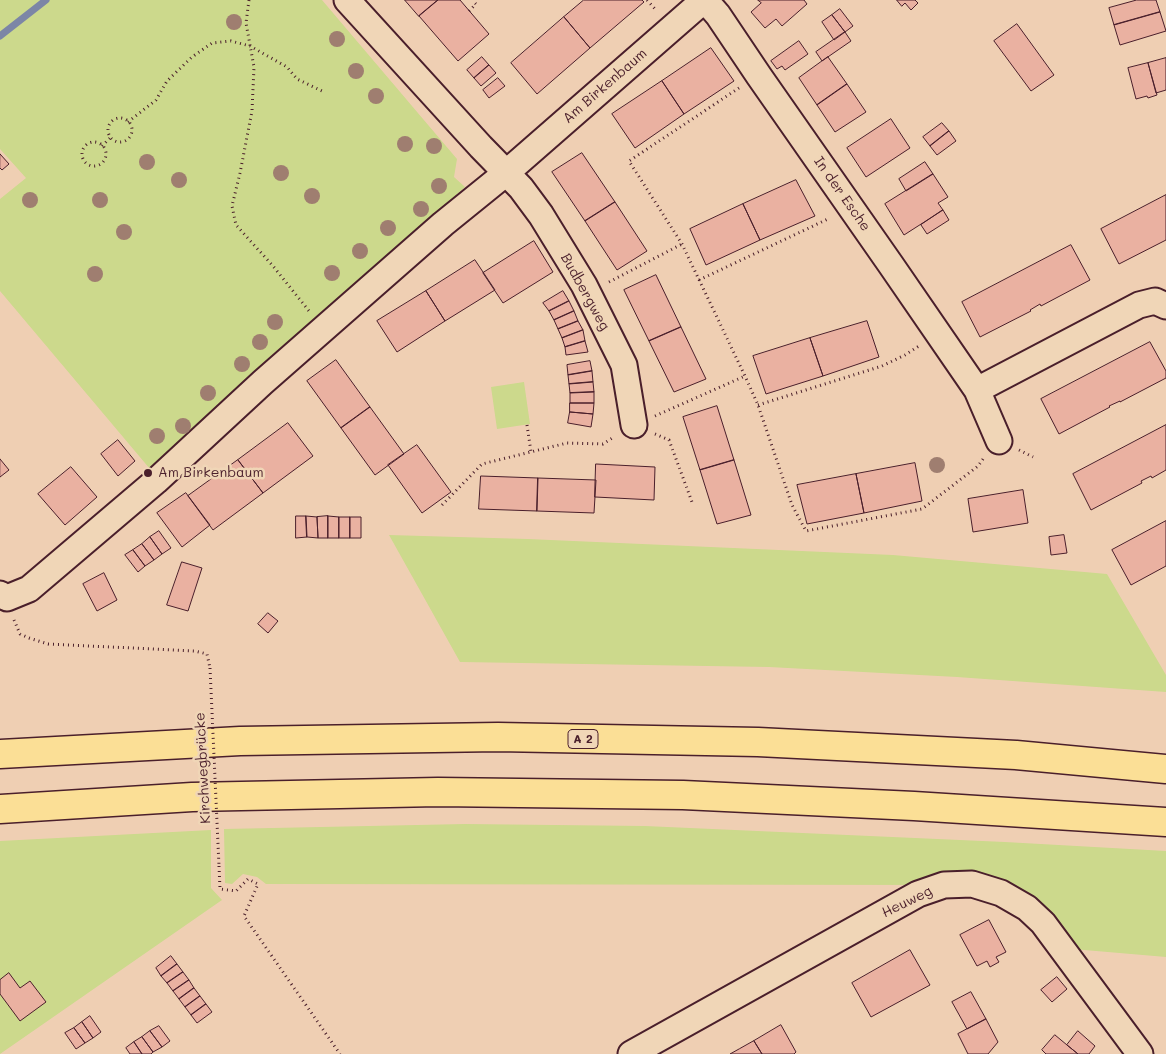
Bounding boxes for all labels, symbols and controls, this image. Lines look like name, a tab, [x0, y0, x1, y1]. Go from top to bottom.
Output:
street label: Am Birkenbaum	[560, 45, 650, 127]
street label: In der Esche	[810, 154, 874, 234]
street label: Budbergweg	[557, 250, 613, 334]
place label: Am Birkenbaum	[158, 465, 264, 481]
marker: Am Birkenbaum	[142, 467, 154, 479]
street label: Kirchwegbrücke	[192, 712, 214, 824]
road number: A 2	[568, 730, 598, 749]
street label: Heuweg	[879, 883, 935, 921]

